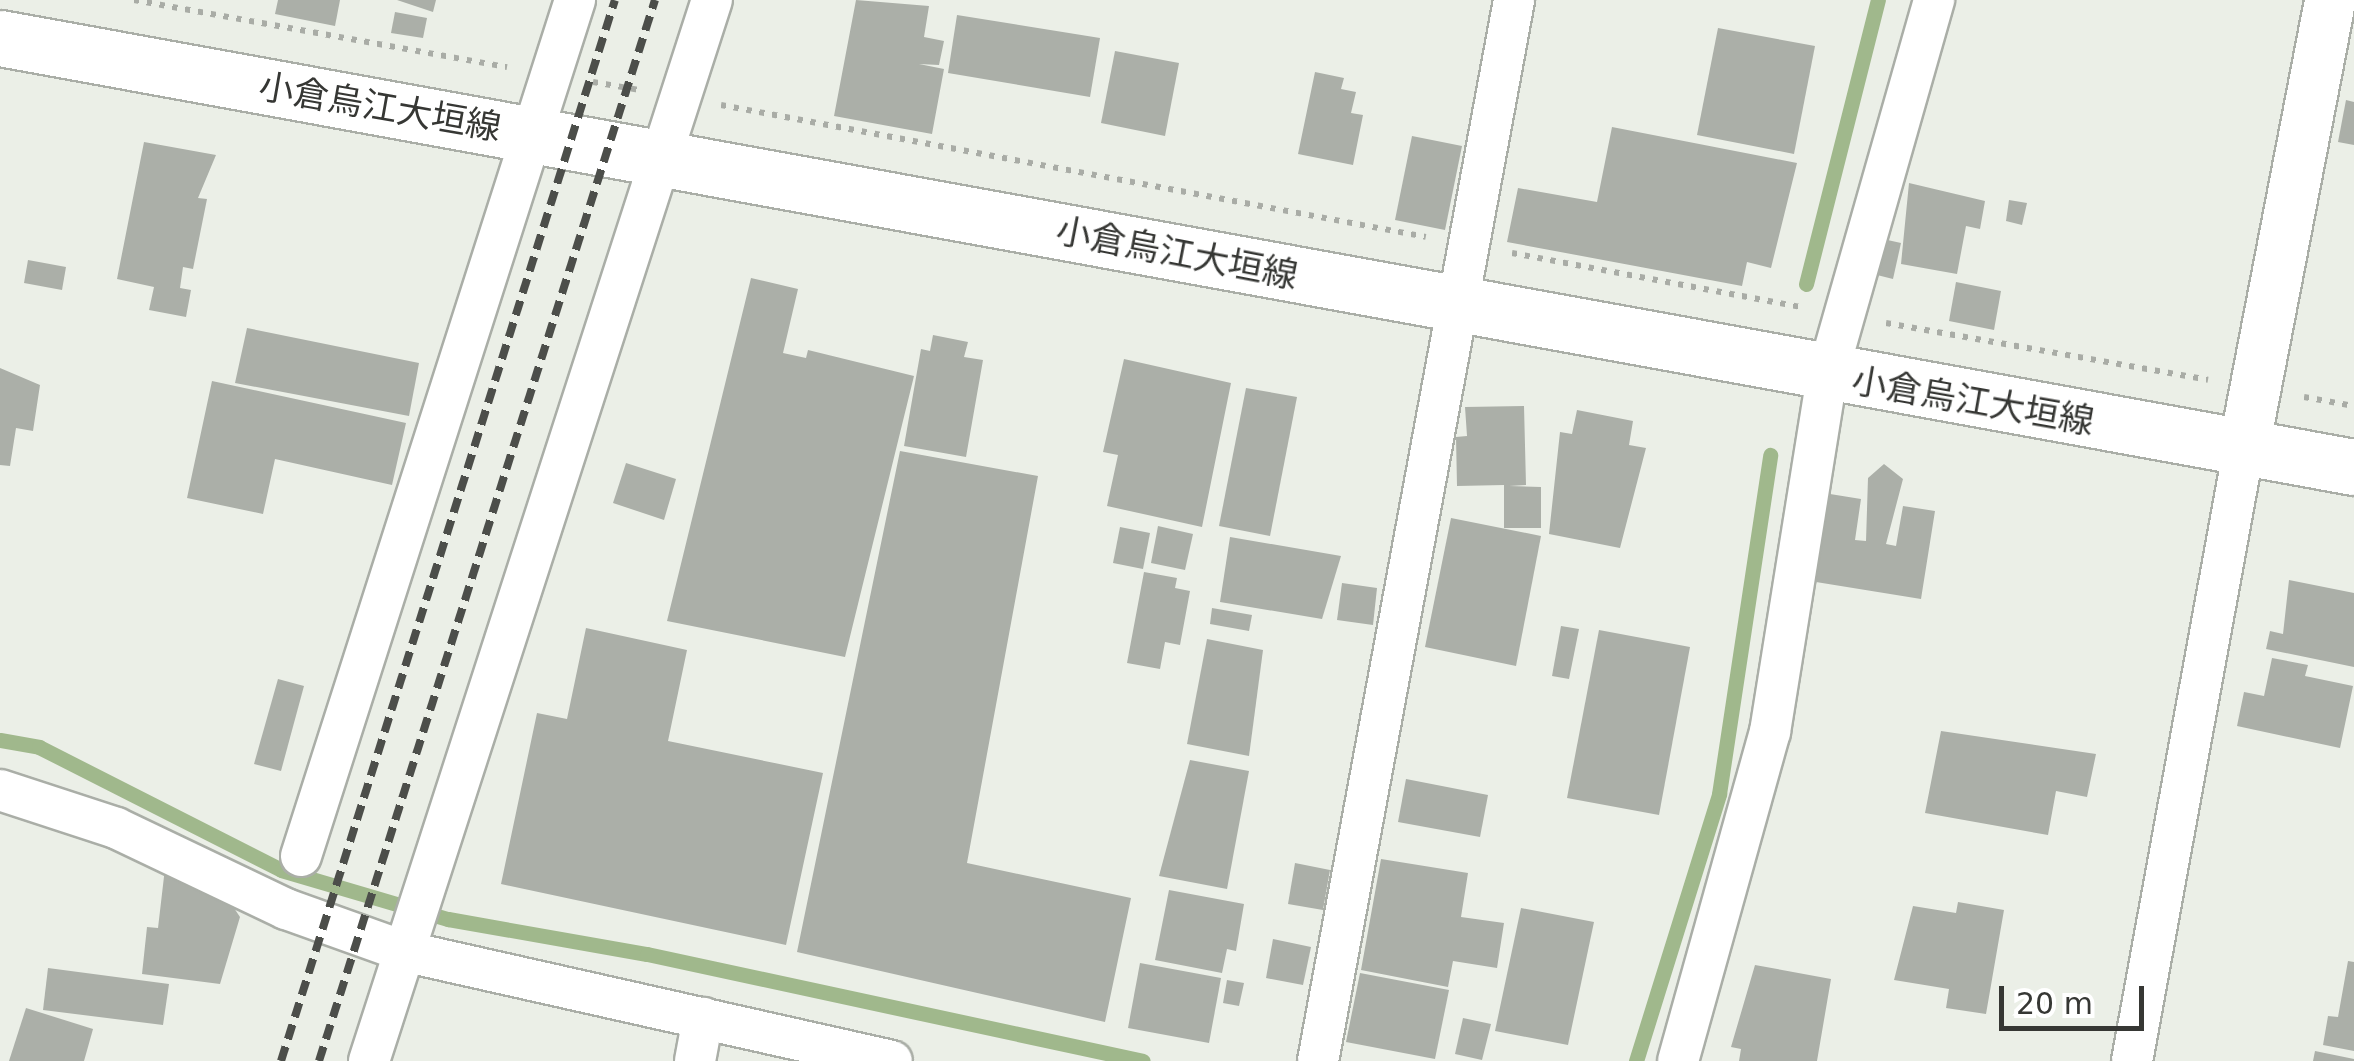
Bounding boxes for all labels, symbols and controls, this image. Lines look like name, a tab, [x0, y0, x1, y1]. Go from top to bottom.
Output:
street label: 小倉烏江大垣線	[256, 65, 504, 149]
street label: 小倉烏江大垣線	[1053, 209, 1301, 297]
street label: 小倉烏江大垣線	[1849, 359, 2097, 443]
scale bar	[2004, 966, 2149, 1028]
text: 20 m	[2016, 986, 2093, 1021]

